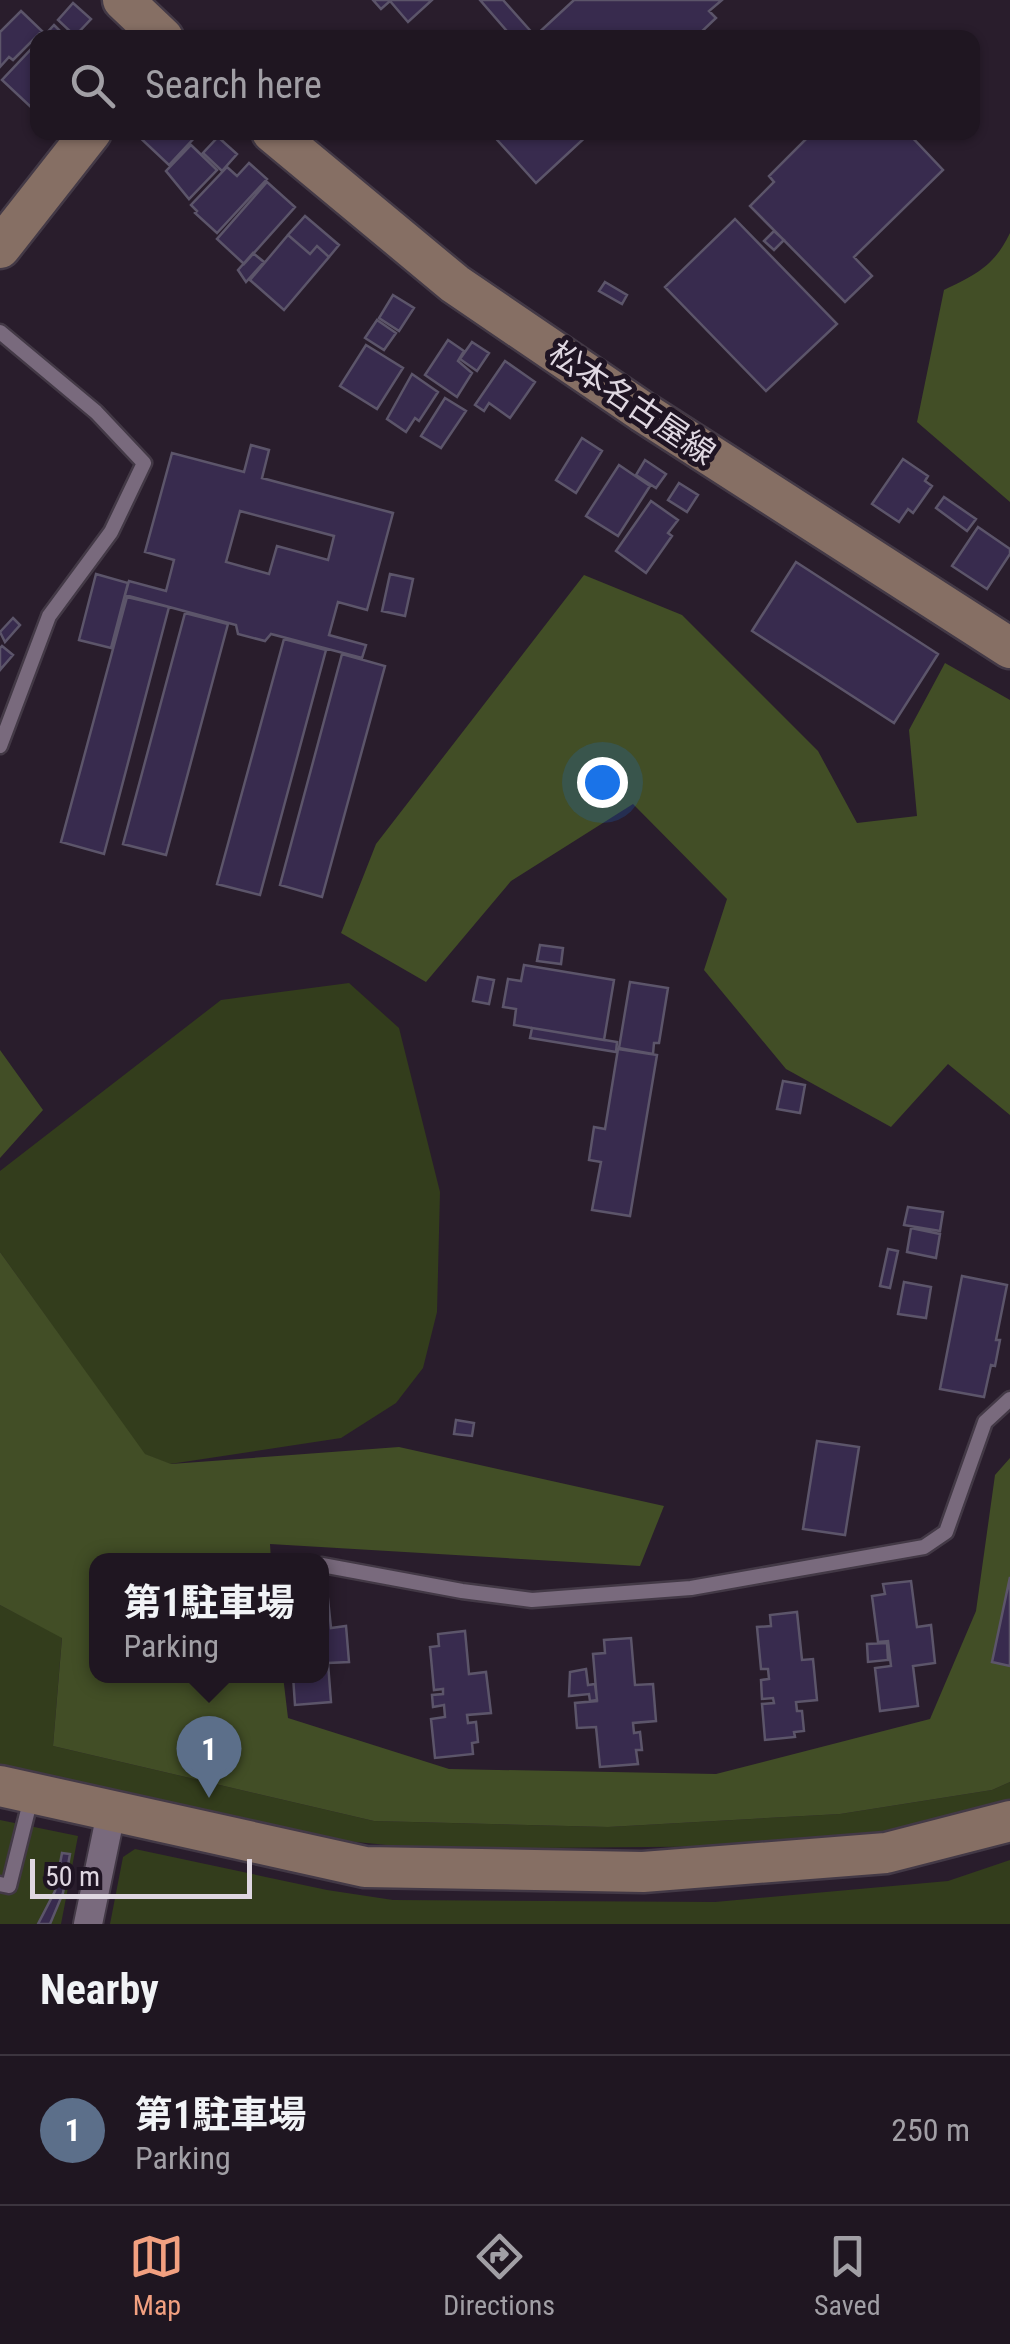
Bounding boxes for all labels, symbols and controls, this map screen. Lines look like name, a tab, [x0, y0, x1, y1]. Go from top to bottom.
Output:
search box	[30, 30, 980, 140]
icon: search	[65, 58, 120, 113]
text: Search here	[145, 63, 322, 107]
street label: 松本名古屋線	[542, 334, 722, 472]
your location	[577, 757, 628, 808]
popup	[89, 1553, 329, 1683]
text: 第1駐車場	[123, 1581, 295, 1625]
text: Parking	[123, 1627, 219, 1665]
pin: 1	[176, 1716, 242, 1798]
scale bar	[30, 1854, 252, 1898]
text: 50 m	[45, 1860, 100, 1893]
text: Nearby	[40, 1965, 159, 2014]
text: 第1駐車場	[135, 2093, 306, 2137]
text: 1	[64, 2111, 81, 2149]
text: 250 m	[891, 2111, 970, 2149]
text: Parking	[135, 2139, 231, 2177]
tab: Map	[129, 2229, 184, 2322]
tab: Directions	[443, 2229, 555, 2322]
tab: Saved	[814, 2229, 881, 2322]

